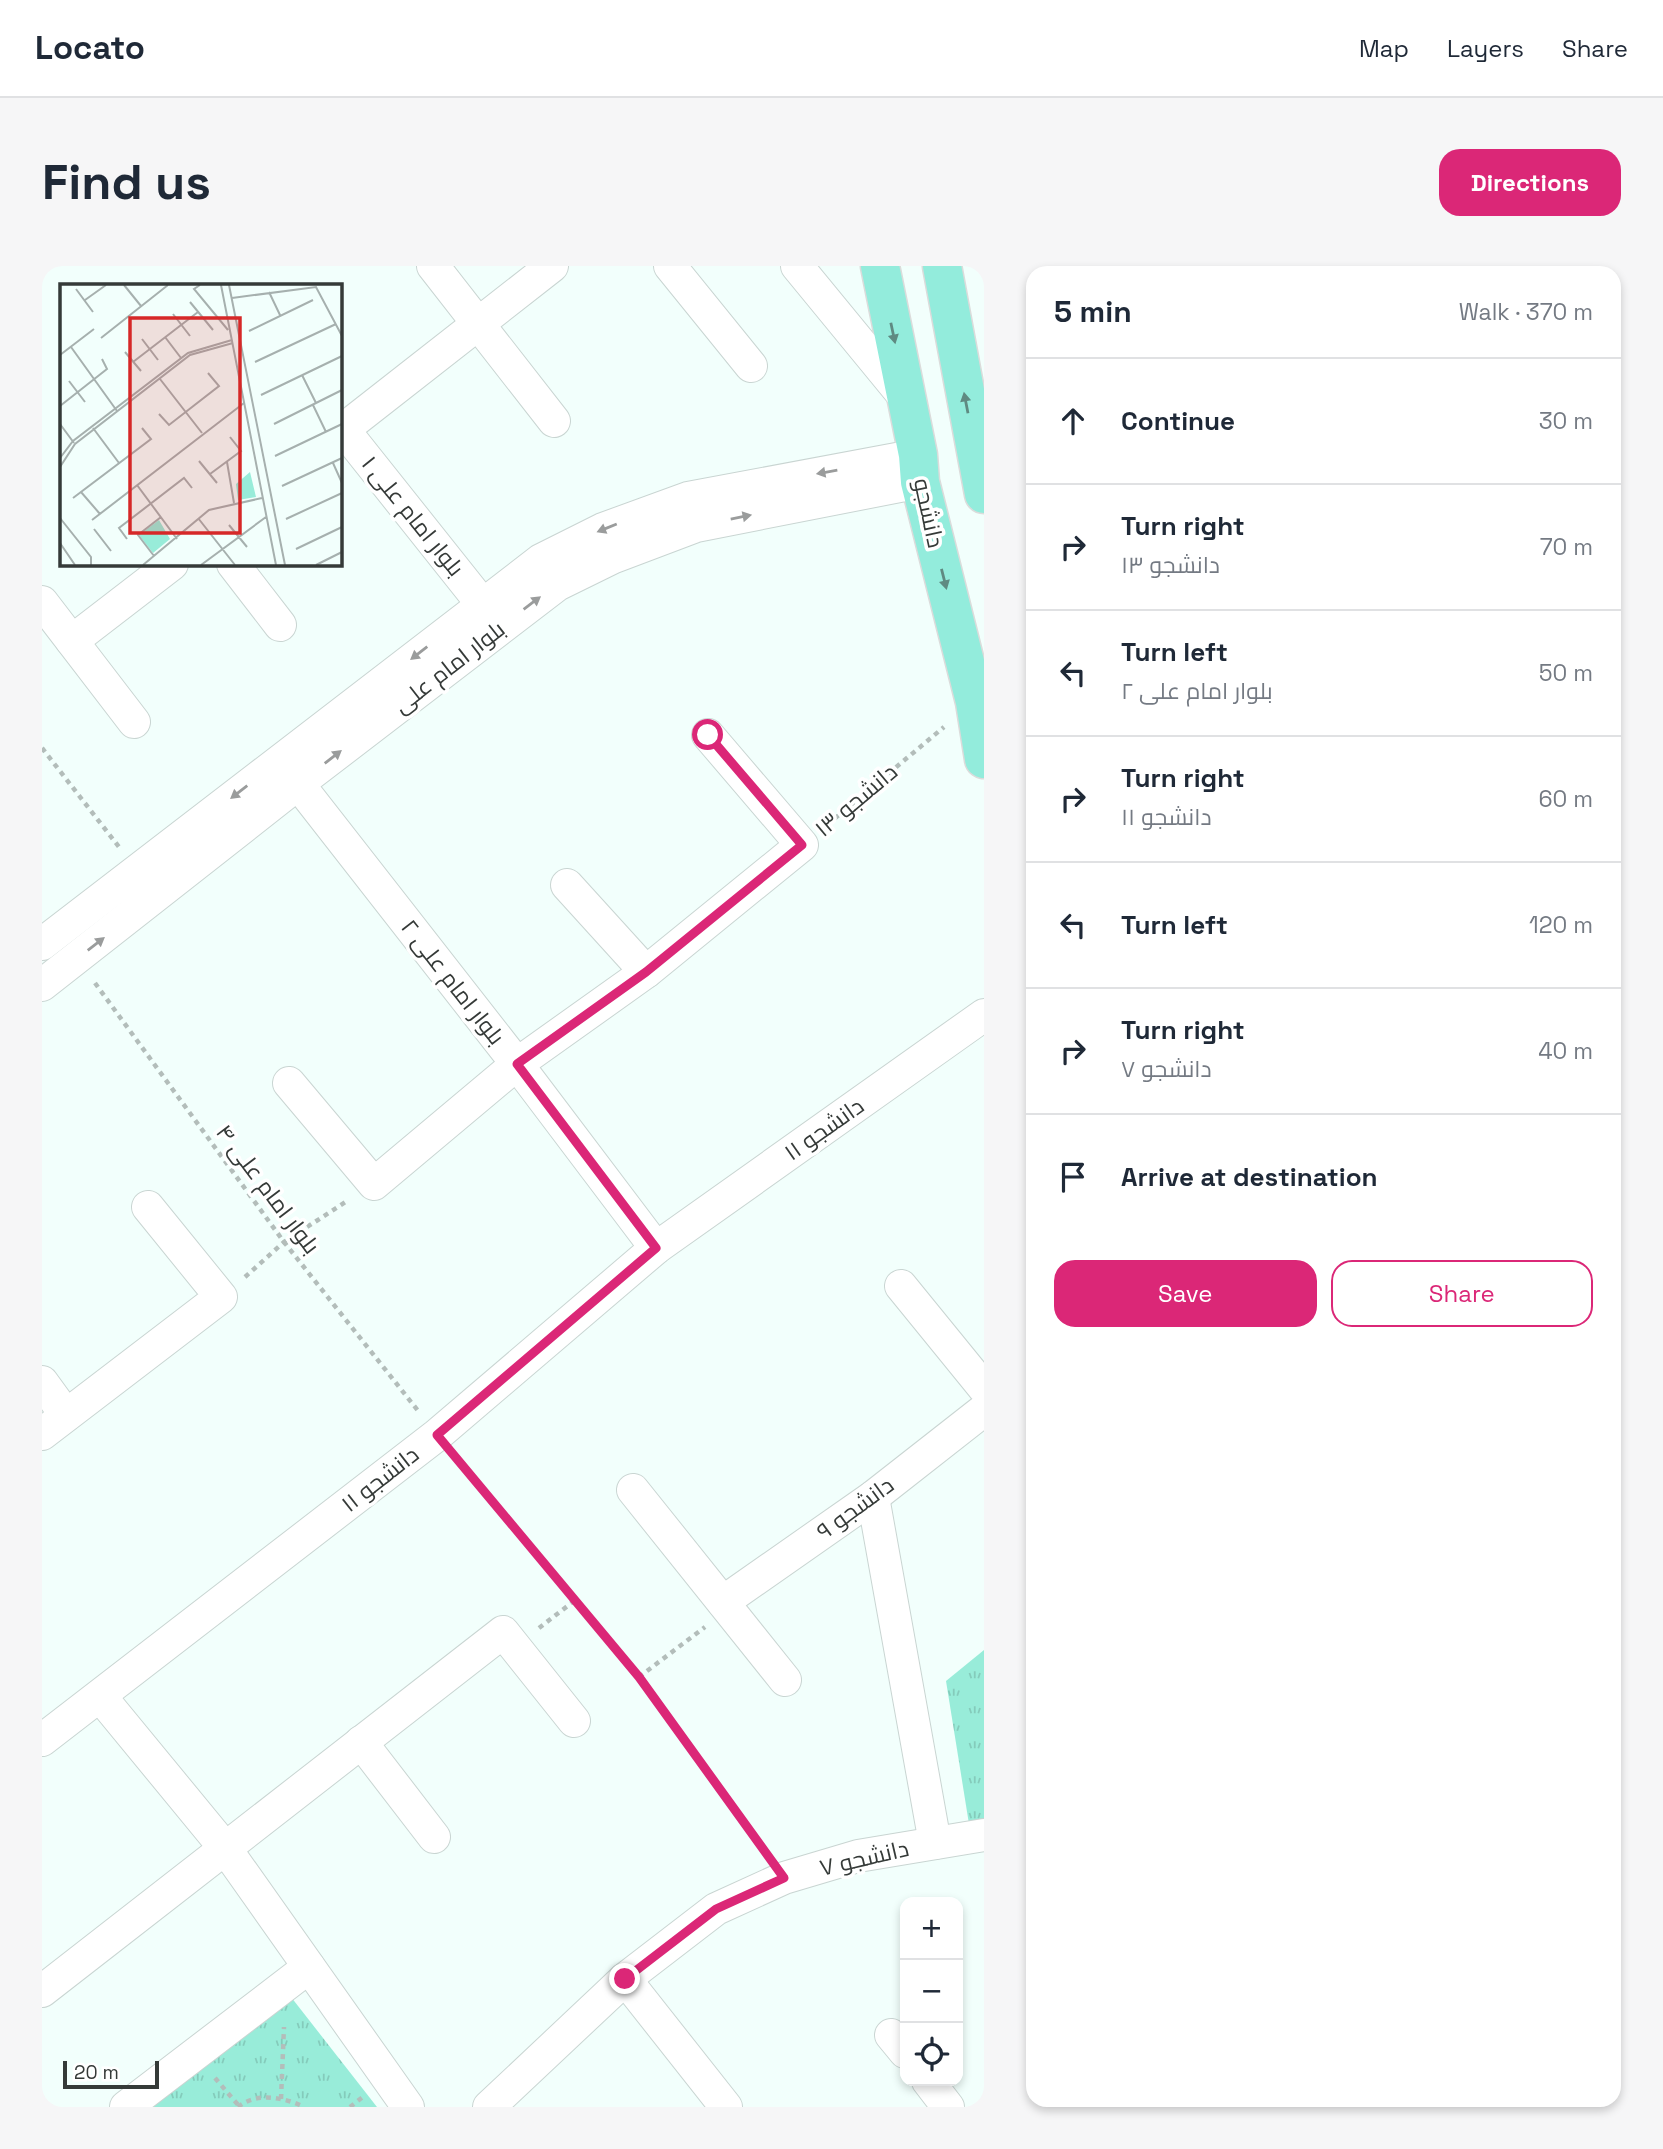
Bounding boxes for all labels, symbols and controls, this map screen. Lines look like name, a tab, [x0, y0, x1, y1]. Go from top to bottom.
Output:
text: Locato	[35, 27, 145, 69]
text: Map	[1359, 33, 1409, 64]
text: Layers	[1447, 33, 1524, 64]
text: Share	[1562, 33, 1628, 64]
button: Directions	[1439, 149, 1621, 216]
text: Find us	[42, 151, 211, 213]
inset map	[60, 284, 341, 565]
text: 5 min	[1054, 292, 1132, 331]
text: Walk · 370 m	[1459, 297, 1593, 327]
one-way arrow	[888, 322, 899, 344]
one-way arrow	[960, 392, 971, 414]
icon: ahead	[1054, 402, 1092, 440]
text: Continue	[1121, 404, 1235, 438]
text: 30 m	[1539, 406, 1593, 436]
street label: بلوار امام علی ۱	[354, 450, 471, 583]
one-way arrow	[816, 467, 838, 478]
street label: دانشجو	[907, 475, 951, 551]
text: Turn right	[1121, 509, 1245, 543]
one-way arrow	[730, 511, 752, 522]
one-way arrow	[597, 522, 618, 533]
icon: right	[1054, 528, 1092, 566]
text: 70 m	[1540, 532, 1593, 562]
text: دانشجو ۱۳	[1121, 550, 1220, 580]
one-way arrow	[939, 568, 950, 590]
one-way arrow	[523, 596, 541, 611]
street label: بلوار امام علی	[387, 614, 512, 721]
text: Turn left	[1121, 635, 1228, 669]
one-way arrow	[409, 646, 428, 660]
icon: left	[1054, 654, 1092, 692]
text: 50 m	[1539, 658, 1593, 688]
text: بلوار امام علی ۲	[1121, 676, 1273, 706]
route start	[692, 719, 723, 750]
one-way arrow	[323, 749, 341, 764]
street label: دانشجو ۱۳	[808, 757, 904, 843]
text: Turn right	[1121, 761, 1245, 795]
icon: right	[1054, 780, 1092, 818]
one-way arrow	[230, 784, 248, 799]
text: 60 m	[1538, 784, 1593, 814]
text: دانشجو ۱۱	[1121, 802, 1212, 832]
icon: left	[1054, 906, 1092, 944]
text: Turn left	[1121, 908, 1228, 942]
text: 120 m	[1529, 910, 1593, 940]
street label: بلوار امام علی ۲	[394, 913, 512, 1052]
one-way arrow	[87, 936, 105, 951]
text: Turn right	[1121, 1013, 1245, 1047]
icon: right	[1054, 1032, 1092, 1070]
text: 40 m	[1538, 1036, 1593, 1066]
text: دانشجو ۷	[1121, 1054, 1212, 1084]
street label: دانشجو ۱۱	[778, 1091, 870, 1167]
street label: بلوار امام علی ۴	[209, 1118, 327, 1260]
icon: arrive	[1054, 1158, 1092, 1196]
text: Arrive at destination	[1121, 1160, 1378, 1194]
button: Save	[1054, 1260, 1317, 1327]
button: Share	[1331, 1260, 1593, 1327]
street label: دانشجو ۱۱	[335, 1439, 425, 1519]
street label: دانشجو ۹	[810, 1470, 900, 1546]
street label: دانشجو ۷	[816, 1833, 912, 1883]
map controls	[900, 1897, 963, 2086]
button: +	[900, 1897, 963, 1960]
button: −	[900, 1960, 963, 2023]
route end	[609, 1963, 640, 1994]
button: locate	[900, 2023, 963, 2086]
scale bar	[63, 2058, 159, 2090]
text: 20 m	[74, 2060, 119, 2085]

